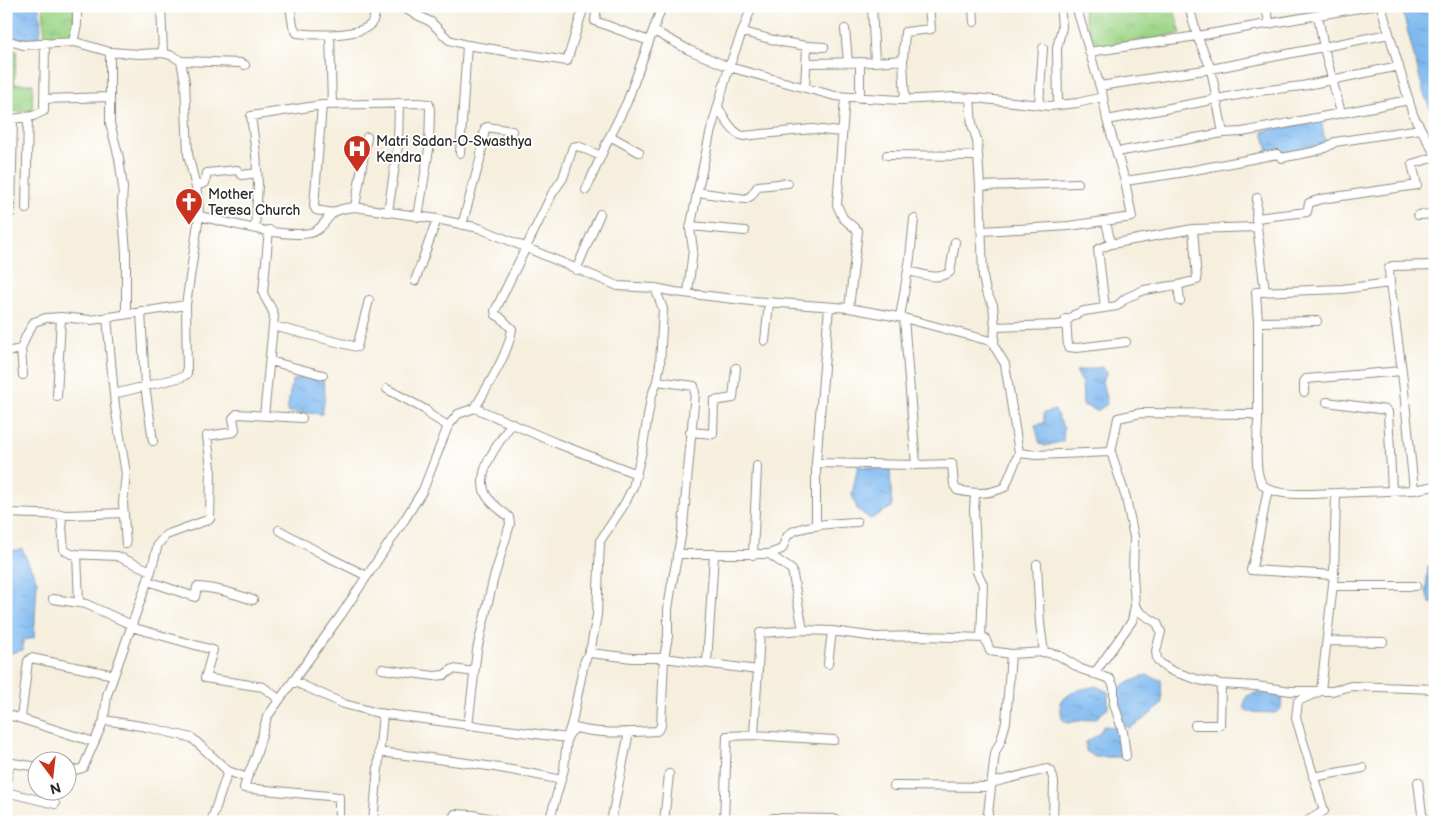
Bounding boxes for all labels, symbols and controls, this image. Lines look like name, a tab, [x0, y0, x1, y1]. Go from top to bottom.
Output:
place label: Matri Sadan-O-Swasthya Kendra	[376, 133, 532, 166]
hospital icon: Matri Sadan-O-Swasthya Kendra	[342, 134, 372, 173]
place label: Mother Teresa Church	[208, 186, 301, 219]
church icon: Mother Teresa Church	[174, 187, 204, 226]
north arrow	[28, 750, 78, 800]
text: N	[48, 779, 63, 798]

